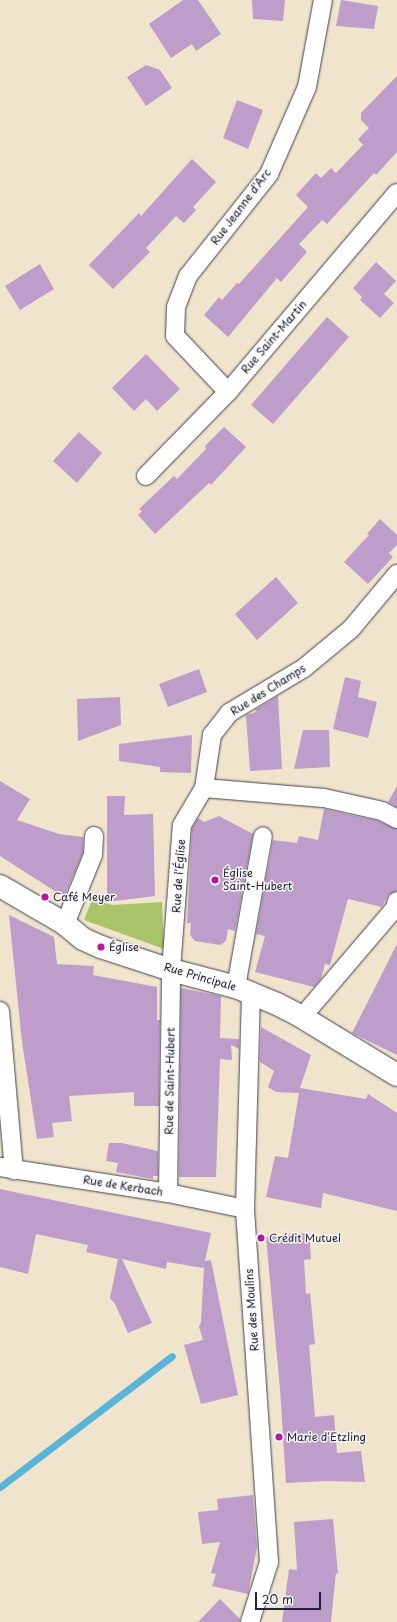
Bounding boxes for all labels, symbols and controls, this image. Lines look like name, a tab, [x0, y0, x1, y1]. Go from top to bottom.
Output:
street label: Rue Jeanne d'Arc	[208, 166, 274, 248]
street label: Rue Saint-Martin	[238, 297, 310, 377]
street label: Rue des Champs	[227, 661, 309, 719]
street label: Rue de l'Église	[170, 838, 188, 914]
place label: Église Saint-Hubert	[223, 867, 292, 893]
marker: Église Saint-Hubert	[210, 875, 220, 885]
place label: Café Meyer	[53, 890, 115, 904]
marker: Café Meyer	[40, 892, 50, 902]
place label: Église	[109, 940, 139, 954]
marker: Église	[96, 942, 106, 952]
street label: Rue Principale	[162, 960, 238, 994]
street label: Rue de Saint-Hubert	[162, 1026, 178, 1136]
street label: Rue de Kerbach	[81, 1173, 165, 1199]
place label: Crédit Mutuel	[269, 1231, 342, 1245]
marker: Crédit Mutuel	[256, 1233, 266, 1243]
street label: Rue des Moulins	[242, 1267, 262, 1353]
place label: Marie d'Etzling	[287, 1430, 366, 1444]
marker: Marie d'Etzling	[274, 1432, 284, 1442]
scale bar	[257, 1584, 323, 1610]
text: 20 m	[262, 1590, 293, 1608]

